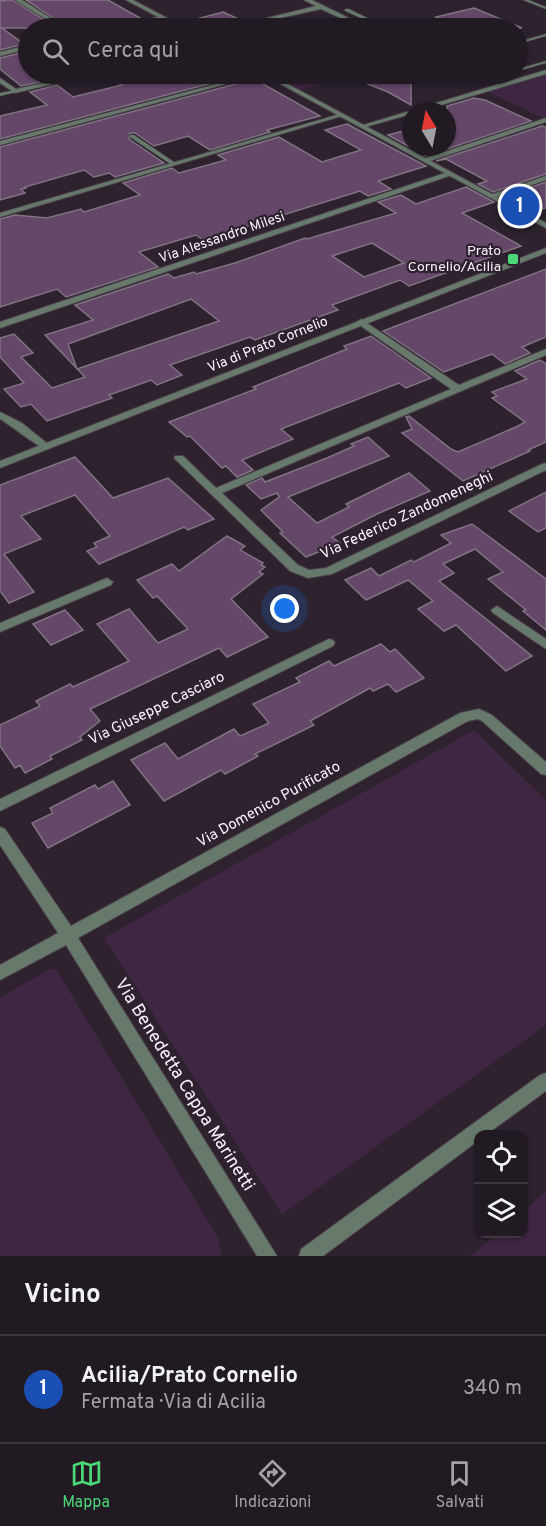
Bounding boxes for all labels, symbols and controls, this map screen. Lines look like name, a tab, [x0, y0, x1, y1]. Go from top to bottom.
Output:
search box	[18, 18, 528, 84]
icon: search	[39, 35, 72, 68]
text: Cerca qui	[87, 38, 179, 65]
north arrow	[402, 102, 456, 156]
pin: 1	[500, 184, 540, 228]
street label: Via Alessandro Milesi	[157, 208, 287, 268]
place label: Prato Cornelio/Acilia	[408, 243, 501, 276]
marker: Prato Cornelio/Acilia	[506, 252, 520, 266]
street label: Via di Prato Cornelio	[205, 313, 331, 377]
street label: Via Federico Zandomeneghi	[318, 468, 496, 564]
your location	[270, 594, 299, 623]
street label: Via Giuseppe Casciaro	[86, 668, 228, 750]
street label: Via Domenico Purificato	[194, 758, 344, 852]
street label: Via Benedetta Cappa Marinetti	[109, 974, 259, 1196]
map controls	[474, 1130, 528, 1238]
button: locate	[474, 1130, 528, 1184]
button: layers	[474, 1184, 528, 1238]
text: Vicino	[24, 1279, 101, 1312]
text: Acilia/Prato Cornelio	[81, 1363, 298, 1390]
text: 1	[40, 1376, 48, 1402]
text: 340 m	[463, 1376, 522, 1402]
text: Fermata · Via di Acilia	[81, 1390, 266, 1416]
tab: Mappa	[62, 1457, 110, 1513]
tab: Indicazioni	[234, 1457, 311, 1513]
tab: Salvati	[436, 1457, 484, 1513]

